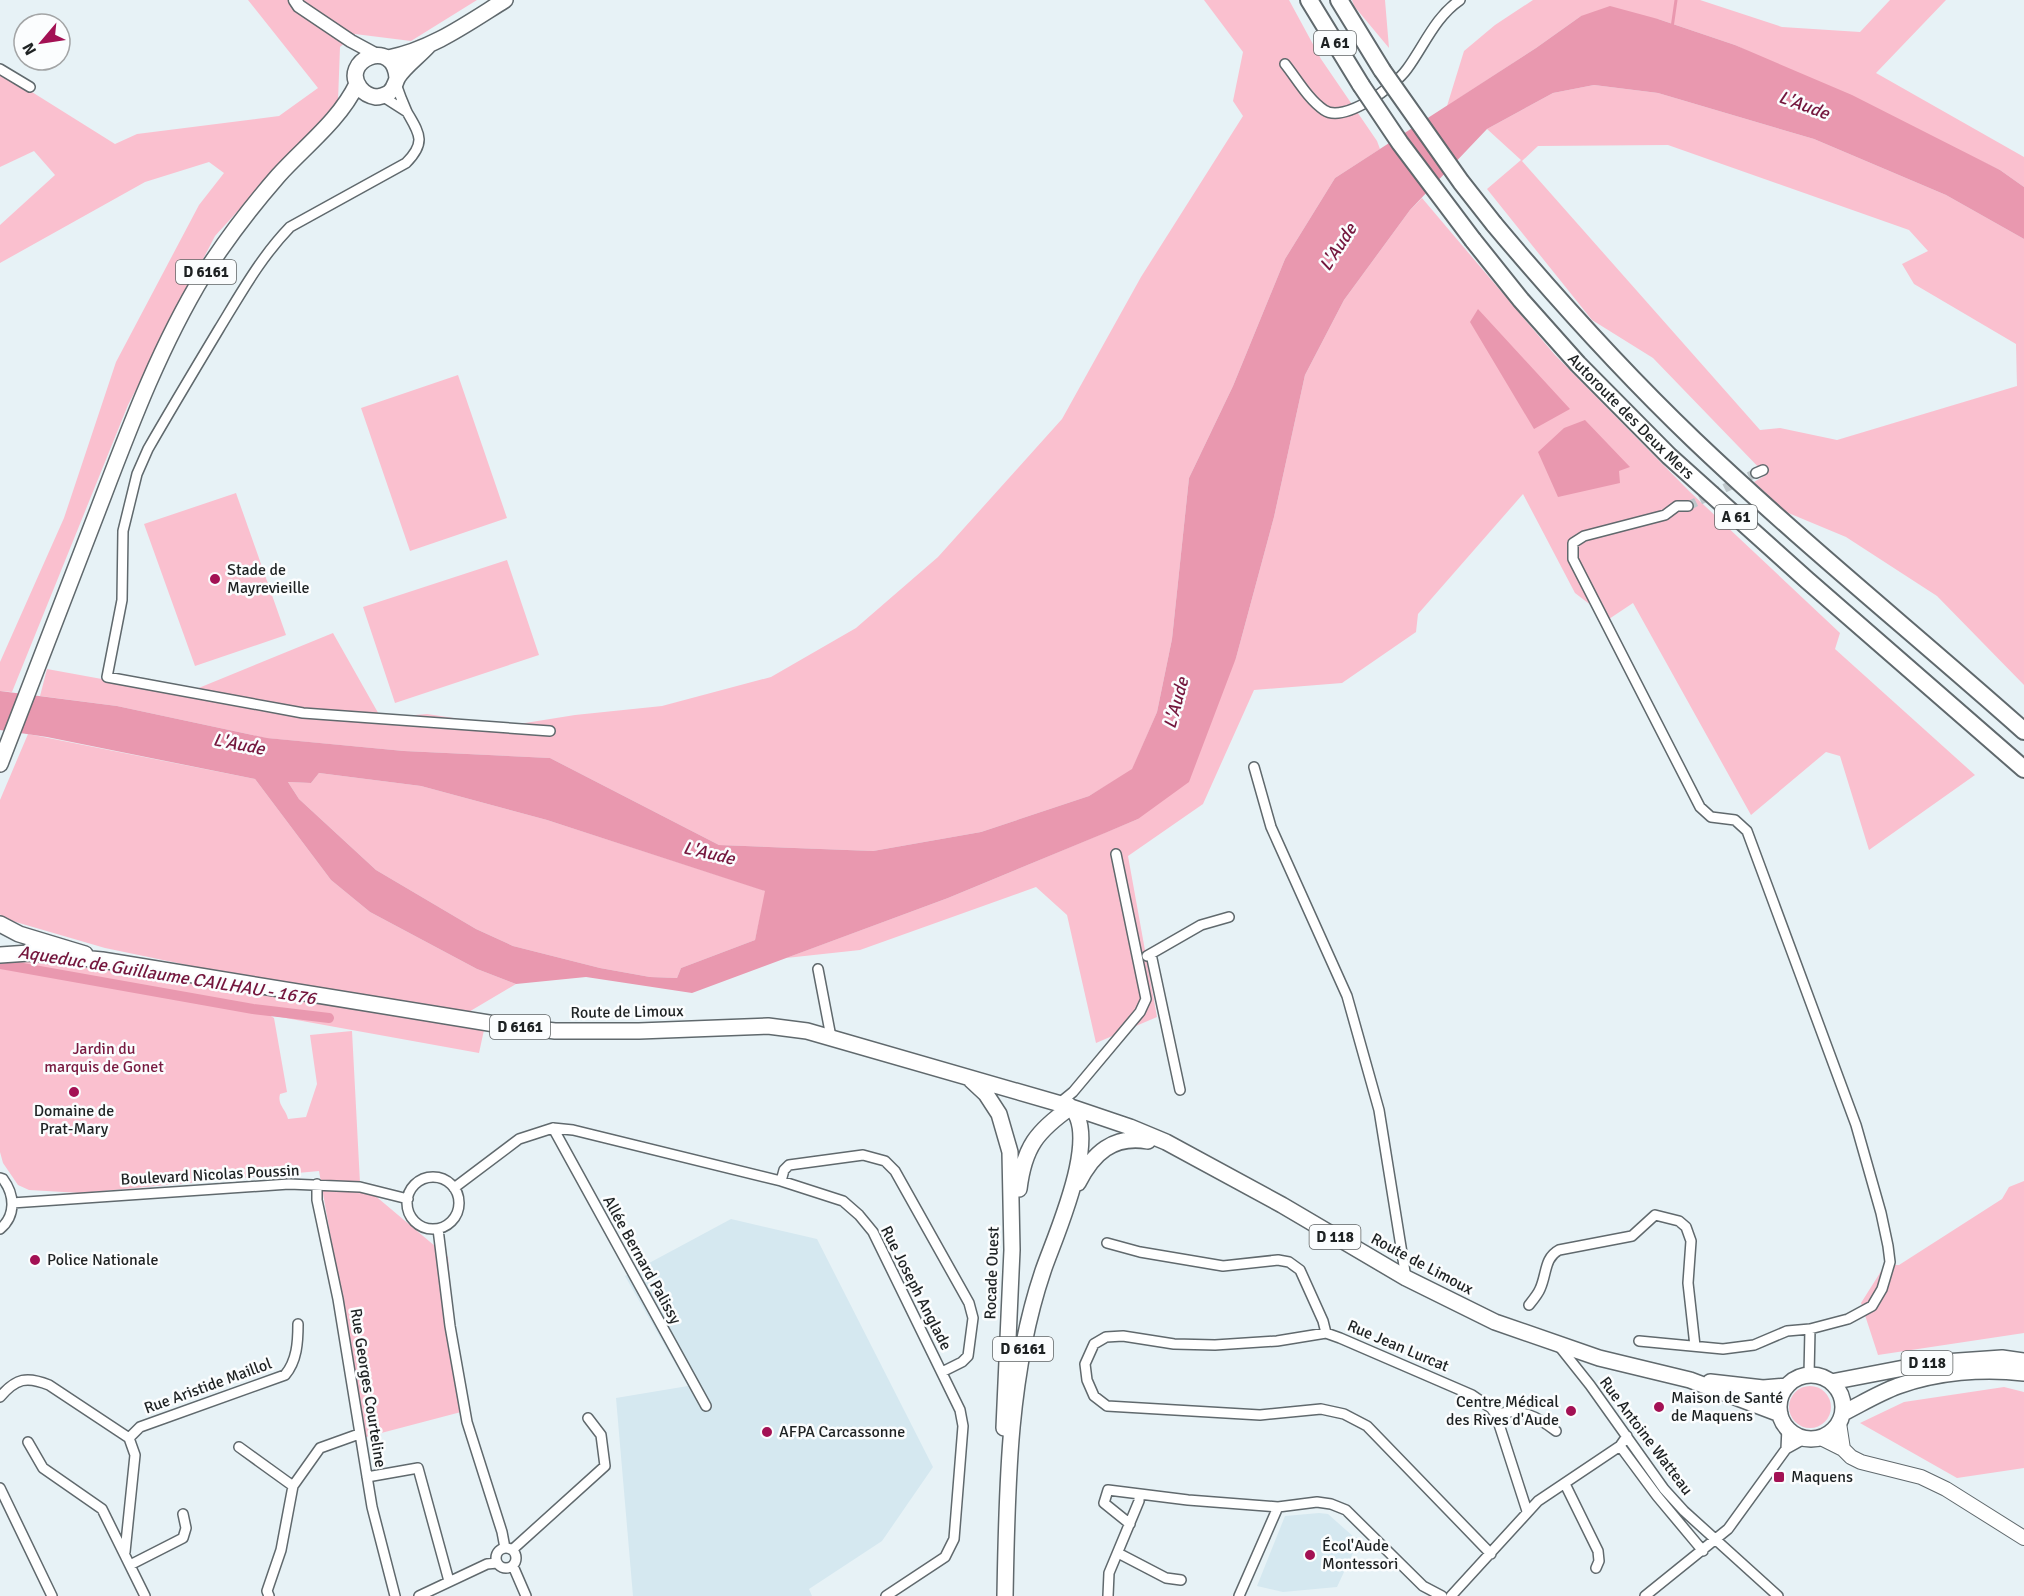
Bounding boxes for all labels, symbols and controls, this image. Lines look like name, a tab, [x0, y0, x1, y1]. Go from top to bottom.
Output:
north arrow	[12, 12, 72, 72]
road number: A 61	[1314, 31, 1356, 55]
text: N	[18, 39, 41, 59]
water label: L'Aude	[1776, 86, 1833, 125]
water label: L'Aude	[1315, 218, 1362, 275]
road number: D 6161	[176, 260, 236, 284]
street label: Autoroute des Deux Mers	[1563, 349, 1698, 484]
road number: A 61	[1715, 505, 1757, 529]
place label: Stade de Mayrevieille	[227, 560, 310, 598]
marker: Stade de Mayrevieille	[208, 572, 222, 586]
water label: L'Aude	[1159, 674, 1194, 731]
water label: L'Aude	[211, 728, 268, 760]
water label: L'Aude	[681, 836, 738, 870]
water label: Aqueduc de Guillaume CAILHAU - 1676	[17, 941, 319, 1010]
street label: Route de Limoux	[570, 1001, 684, 1023]
road number: D 6161	[490, 1015, 550, 1039]
park label: Jardin du marquis de Gonet	[44, 1039, 164, 1077]
marker: Domaine de Prat-Mary	[67, 1085, 81, 1099]
place label: Domaine de Prat-Mary	[34, 1101, 114, 1139]
street label: Boulevard Nicolas Poussin	[120, 1160, 300, 1190]
street label: Allée Bernard Palissy	[598, 1192, 686, 1328]
street label: Rue Joseph Anglade	[876, 1222, 956, 1354]
road number: D 118	[1310, 1225, 1360, 1249]
street label: Rocade Ouest	[980, 1226, 1004, 1320]
street label: Route de Limoux	[1367, 1229, 1477, 1300]
place label: Police Nationale	[47, 1250, 158, 1270]
marker: Police Nationale	[28, 1253, 42, 1267]
street label: Rue Georges Courteline	[346, 1307, 390, 1469]
street label: Rue Jean Lurcat	[1344, 1316, 1452, 1377]
road number: D 6161	[993, 1337, 1053, 1361]
road number: D 118	[1902, 1351, 1952, 1375]
street label: Rue Aristide Maillol	[141, 1354, 275, 1418]
street label: Rue Antoine Watteau	[1595, 1373, 1697, 1499]
place label: Maison de Santé de Maquens	[1671, 1388, 1783, 1426]
place label: Centre Médical des Rives d'Aude	[1446, 1392, 1559, 1430]
marker: Maison de Santé de Maquens	[1652, 1400, 1666, 1414]
marker: Centre Médical des Rives d'Aude	[1564, 1404, 1578, 1418]
place label: AFPA Carcassonne	[779, 1422, 905, 1442]
marker: AFPA Carcassonne	[760, 1425, 774, 1439]
place label: Maquens	[1791, 1467, 1853, 1487]
marker: Maquens	[1772, 1470, 1786, 1484]
place label: Écol'Aude Montessori	[1322, 1536, 1398, 1574]
marker: Écol'Aude Montessori	[1303, 1548, 1317, 1562]

